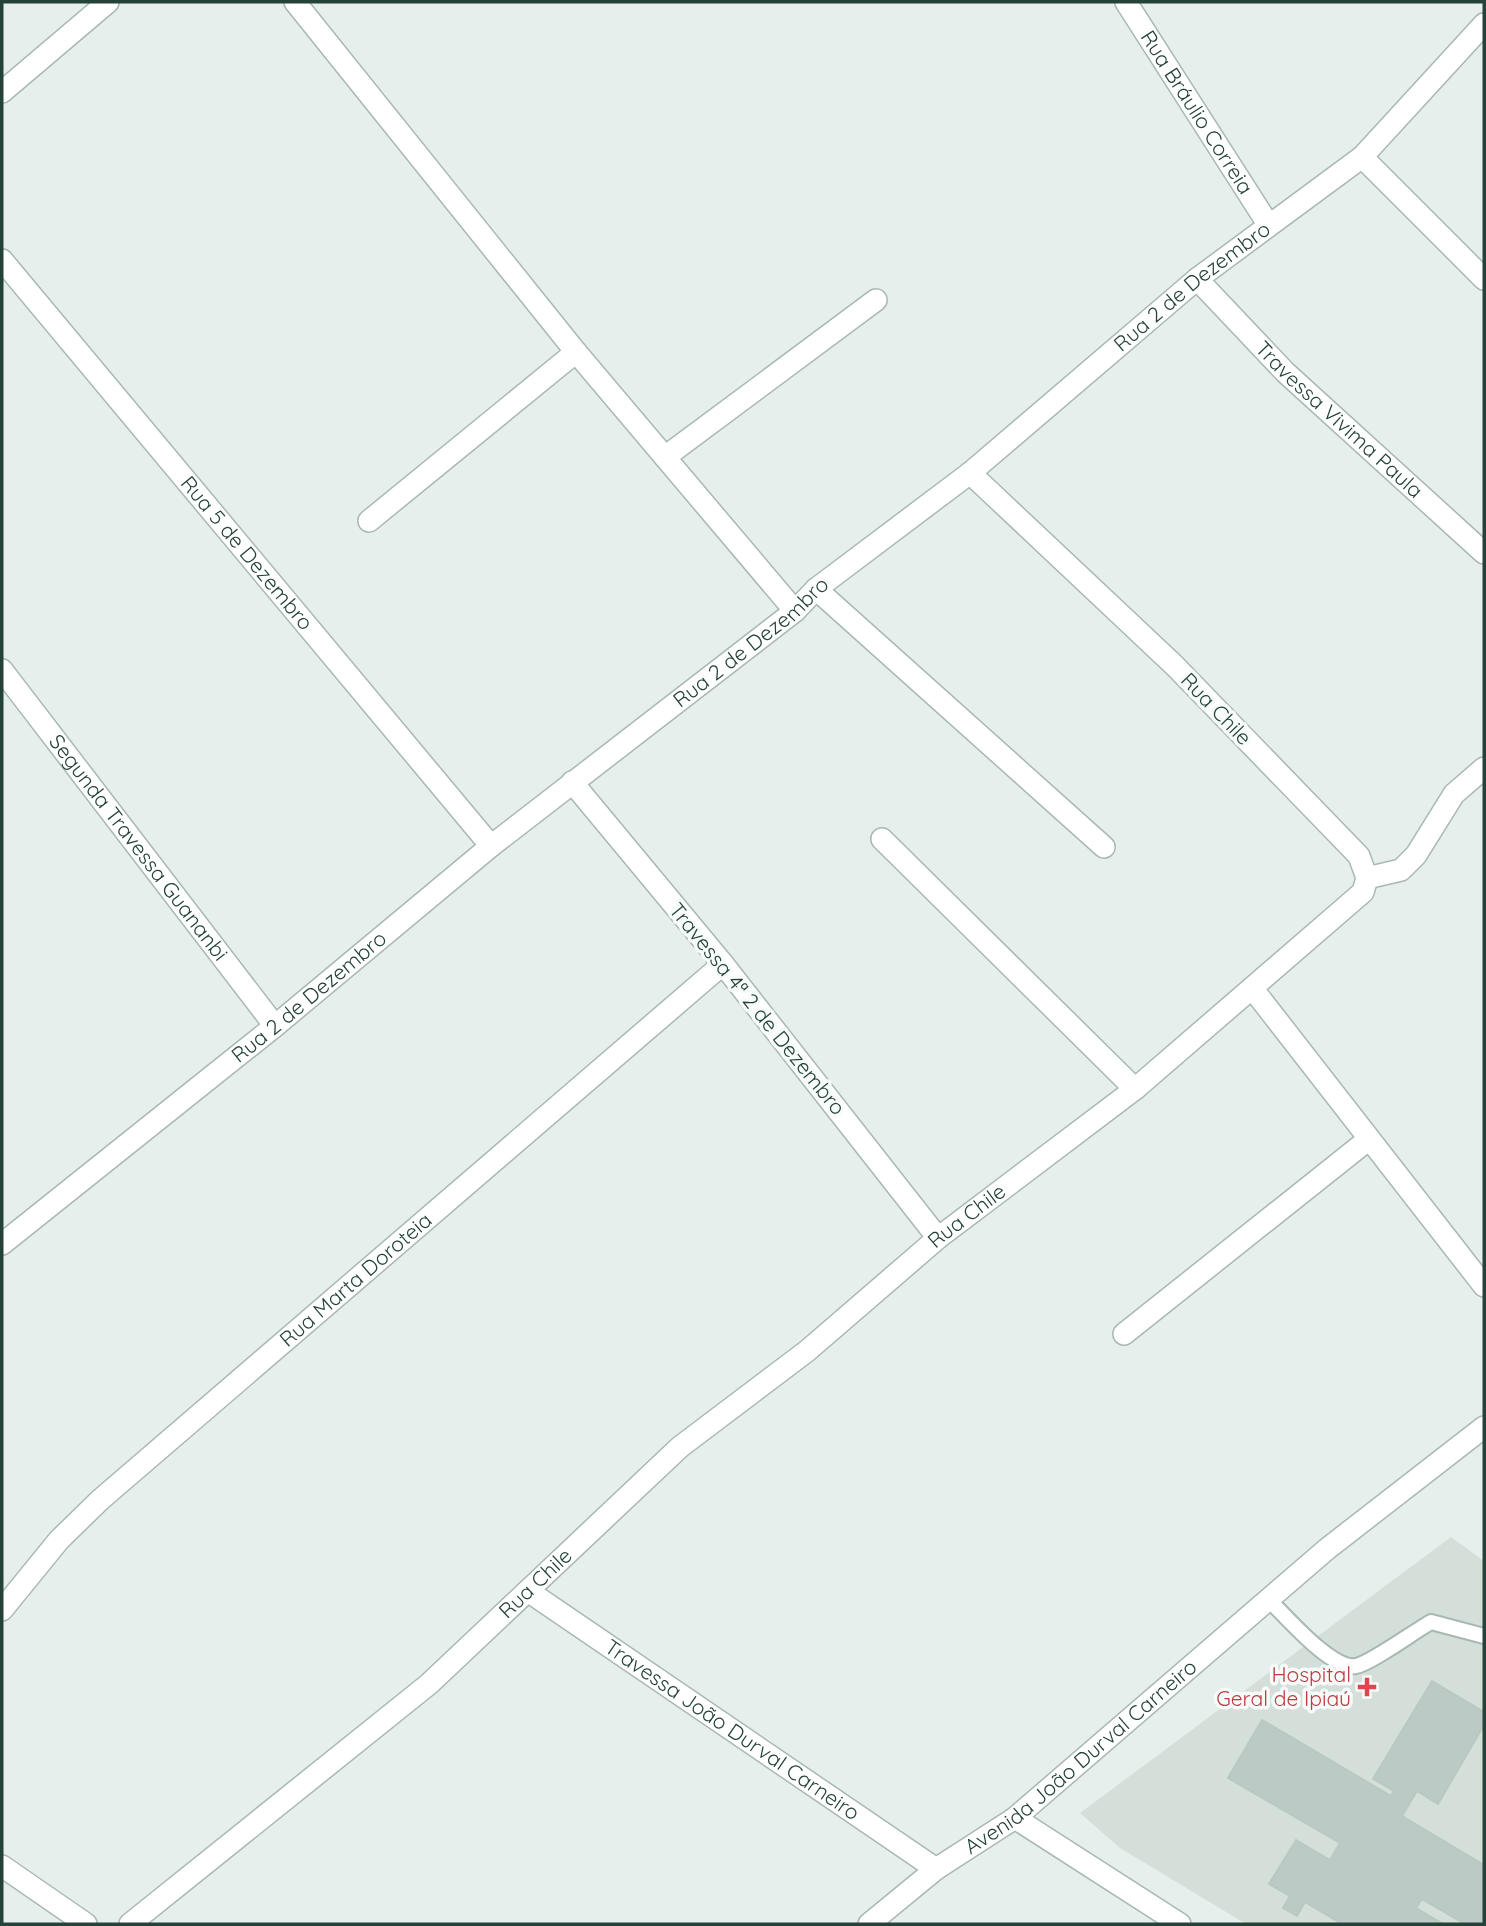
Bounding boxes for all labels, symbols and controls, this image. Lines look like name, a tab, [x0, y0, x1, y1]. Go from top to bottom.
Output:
street label: Rua Bráulio Correia	[1135, 25, 1259, 199]
street label: Rua 2 de Dezembro	[1108, 215, 1275, 356]
street label: Travessa Vivima Paula	[1250, 335, 1429, 503]
street label: Rua 5 de Dezembro	[176, 470, 319, 635]
street label: Rua 2 de Dezembro	[668, 570, 833, 712]
street label: Rua Chile	[1176, 667, 1258, 750]
street label: Segunda Travessa Guananbi	[44, 729, 234, 966]
street label: Travessa 4ª 2 de Dezembro	[664, 897, 852, 1120]
street label: Rua 2 de Dezembro	[226, 925, 391, 1068]
street label: Rua Chile	[922, 1178, 1010, 1253]
street label: Rua Marta Doroteia	[274, 1207, 437, 1352]
street label: Rua Chile	[493, 1542, 577, 1623]
street label: Travessa João Durval Carneiro	[600, 1633, 865, 1825]
street label: Avenida João Durval Carneiro	[959, 1653, 1202, 1859]
place label: Hospital Geral de Ipiaú	[1216, 1661, 1351, 1711]
marker: Hospital Geral de Ipiaú	[1357, 1677, 1377, 1697]

